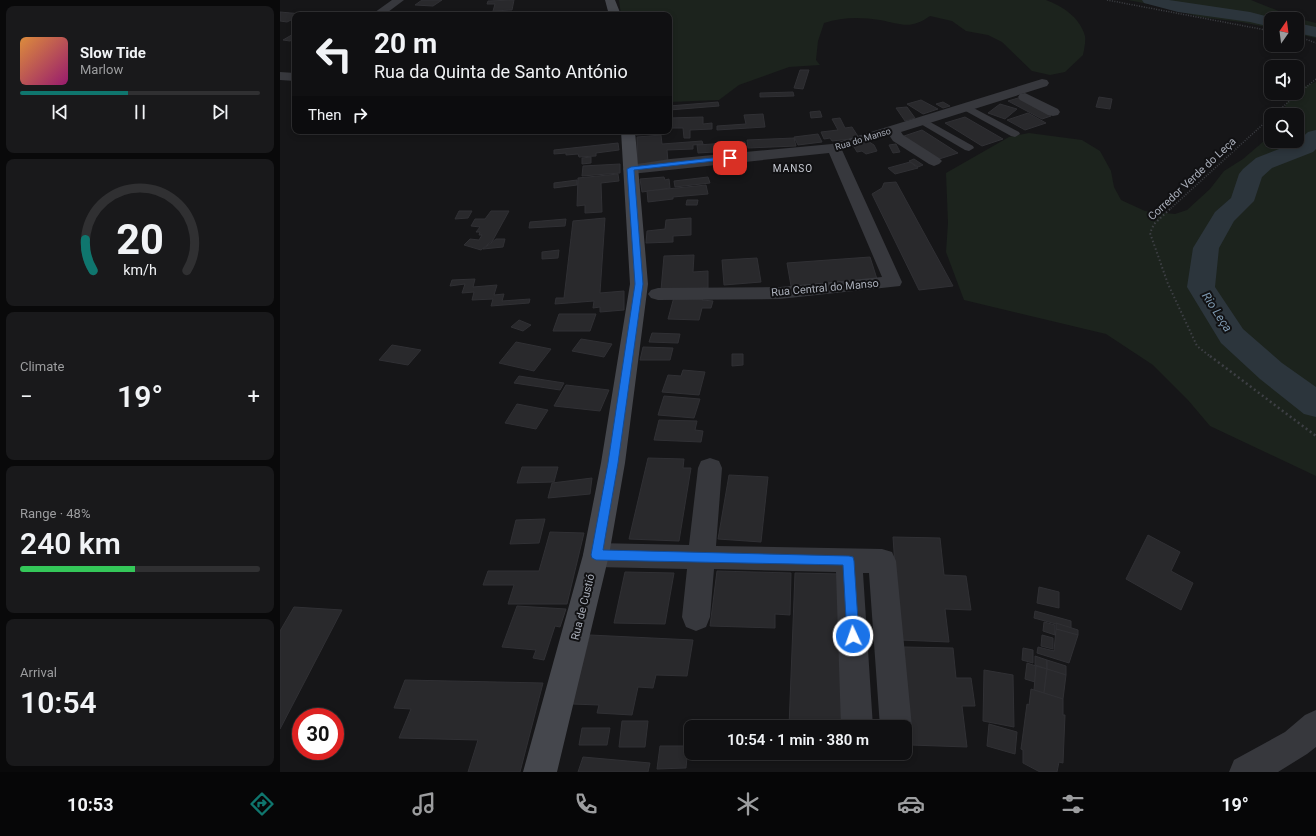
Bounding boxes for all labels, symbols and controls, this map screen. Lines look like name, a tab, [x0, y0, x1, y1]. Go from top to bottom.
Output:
north arrow	[1264, 12, 1304, 52]
map controls	[1264, 12, 1304, 148]
text: 20 m	[374, 27, 437, 60]
icon: left	[308, 28, 360, 80]
text: Slow Tide	[80, 44, 146, 62]
button: sound	[1264, 60, 1304, 100]
text: Rua da Quinta de Santo António	[374, 61, 628, 82]
text: Marlow	[80, 62, 123, 77]
icon: previous	[49, 101, 71, 123]
icon: pause	[129, 101, 151, 123]
icon: next	[209, 101, 231, 123]
icon: right	[349, 104, 371, 126]
text: Then	[308, 106, 341, 124]
button: search	[1264, 108, 1304, 148]
street label: Rua do Manso	[834, 126, 892, 152]
street label: Corredor Verde do Leça	[1145, 135, 1239, 223]
pin	[713, 141, 747, 175]
icon: arrive	[719, 147, 741, 169]
district label: MANSO	[773, 163, 813, 174]
text: 20	[116, 215, 164, 264]
text: km/h	[123, 261, 157, 277]
street label: Rua Central do Manso	[771, 277, 879, 299]
water label: Rio Leça	[1199, 290, 1235, 334]
text: Climate	[20, 359, 64, 374]
text: 19°	[117, 379, 163, 414]
text: −	[20, 384, 33, 409]
text: +	[248, 384, 260, 409]
text: Range · 48%	[20, 506, 90, 521]
text: 240 km	[20, 526, 121, 561]
street label: Rua de Custió	[568, 573, 598, 641]
position arrow	[832, 615, 874, 657]
text: Arrival	[20, 665, 57, 680]
text: 10:54	[20, 685, 97, 720]
speed limit sign: 30	[292, 708, 344, 760]
text: 10:54 · 1 min · 380 m	[727, 731, 869, 749]
icon: directions	[248, 790, 276, 818]
icon: music	[410, 790, 438, 818]
icon: phone	[572, 790, 600, 818]
icon: climate	[734, 790, 762, 818]
icon: car	[897, 790, 925, 818]
icon: filters	[1059, 790, 1087, 818]
text: 10:53	[67, 794, 114, 815]
text: 19°	[1221, 794, 1249, 815]

